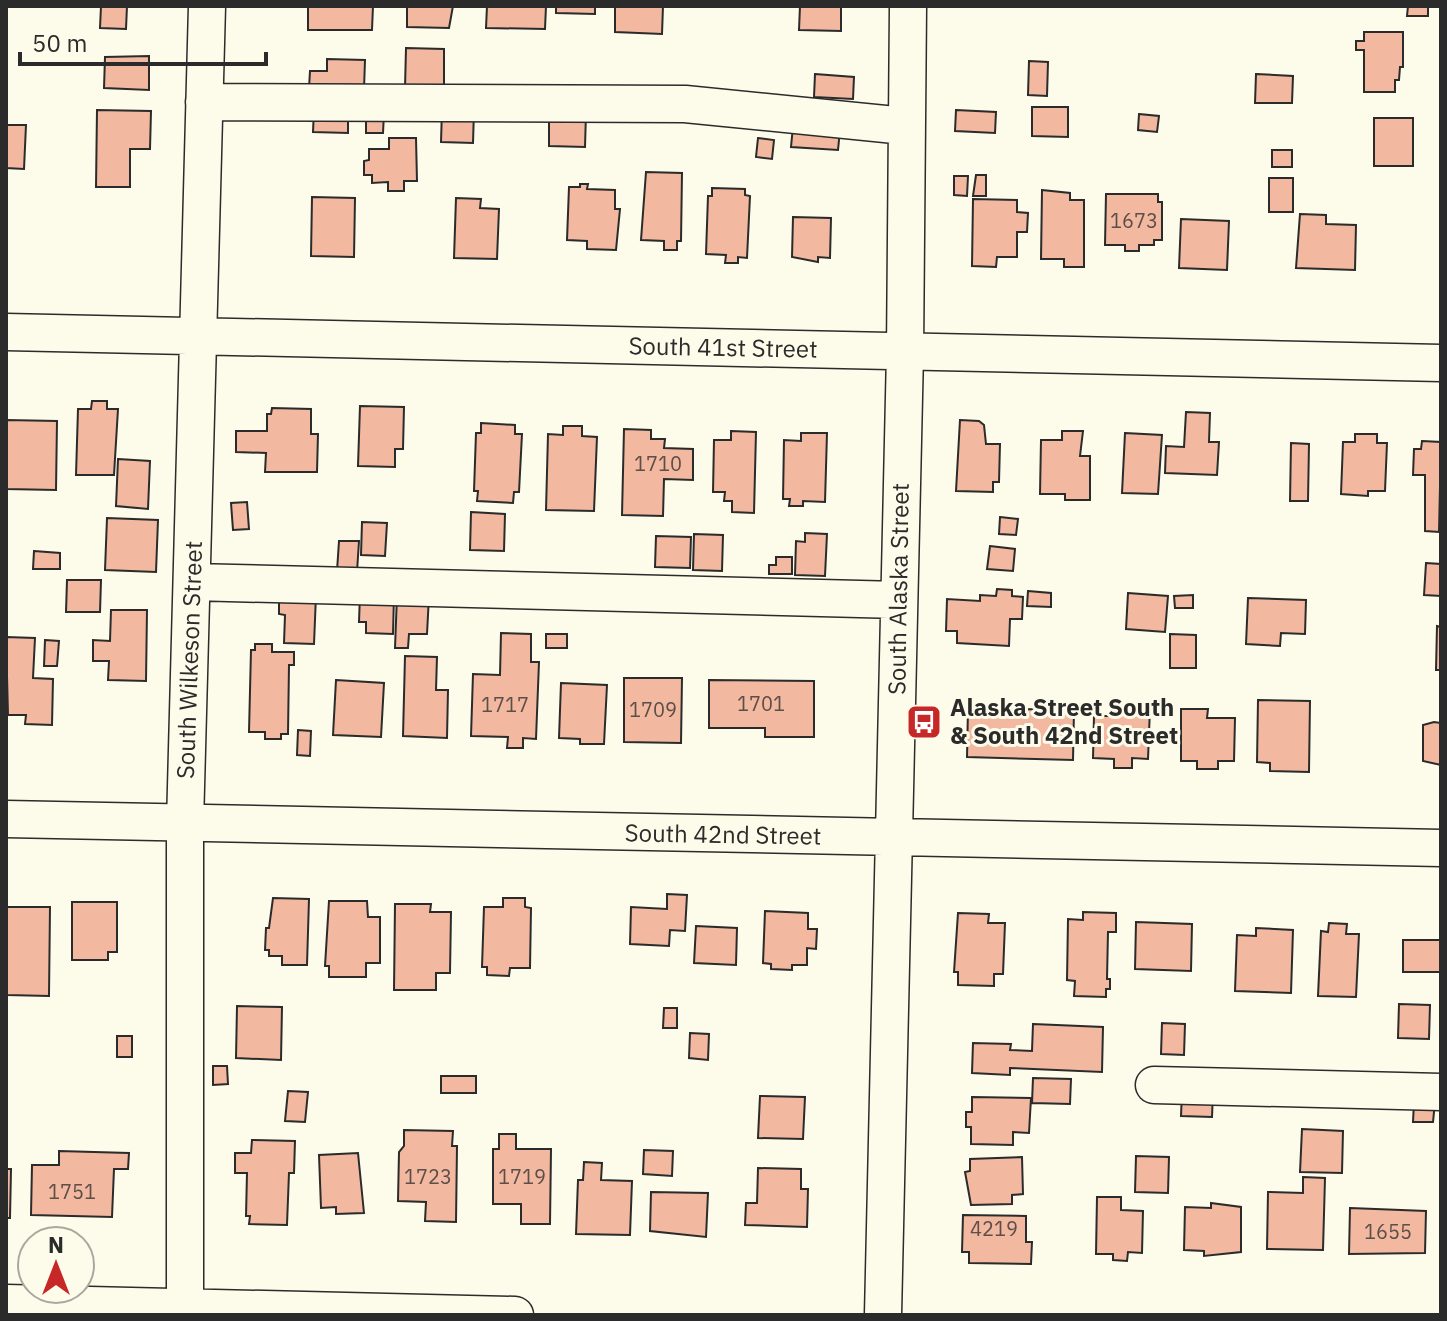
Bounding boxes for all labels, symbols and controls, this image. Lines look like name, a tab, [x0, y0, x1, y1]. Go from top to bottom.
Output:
scale bar	[20, 16, 266, 66]
text: 50 m	[32, 27, 87, 59]
house number: 1673	[1110, 207, 1158, 234]
street label: South 41st Street	[628, 329, 818, 365]
house number: 1710	[634, 450, 682, 477]
street label: South Alaska Street	[880, 483, 916, 695]
street label: South Wilkeson Street	[169, 540, 209, 780]
house number: 1701	[737, 690, 785, 717]
house number: 1717	[481, 691, 529, 718]
place label: Alaska Street South & South 42nd Street	[950, 691, 1178, 751]
house number: 1709	[629, 696, 677, 723]
bus stop icon: Alaska Street South & South 42nd Street	[905, 703, 943, 741]
street label: South 42nd Street	[624, 816, 822, 852]
house number: 1723	[404, 1163, 452, 1190]
house number: 1719	[498, 1163, 546, 1190]
house number: 1751	[48, 1178, 96, 1205]
house number: 4219	[970, 1215, 1018, 1242]
house number: 1655	[1364, 1218, 1412, 1245]
north arrow	[16, 1225, 96, 1305]
text: N	[48, 1230, 64, 1259]

